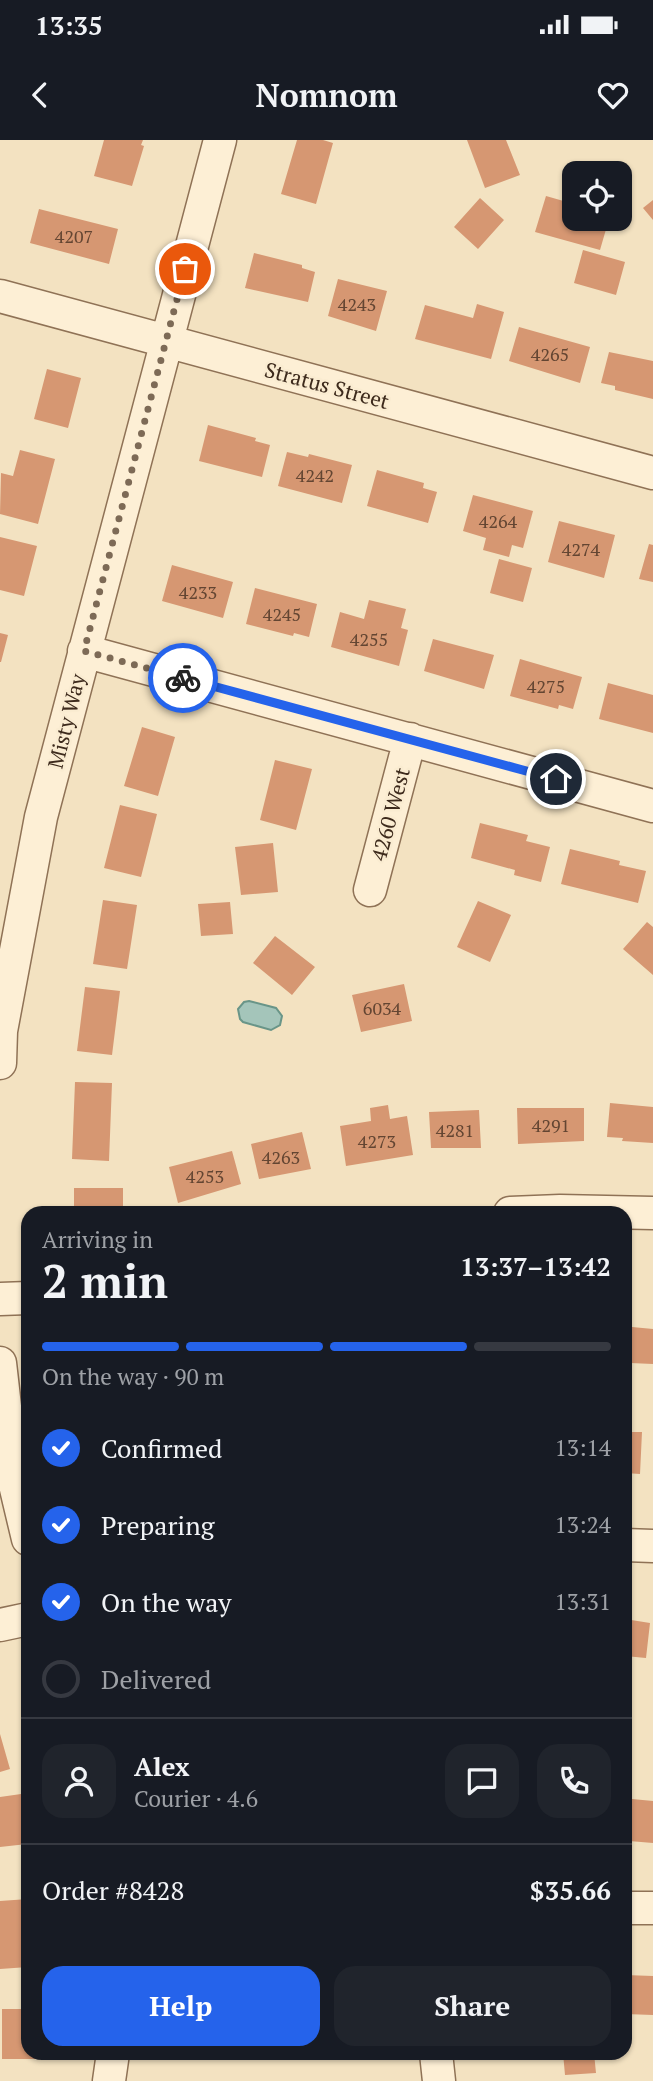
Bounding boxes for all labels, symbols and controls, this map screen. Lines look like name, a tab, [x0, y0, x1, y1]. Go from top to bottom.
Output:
text: 13:35	[35, 8, 103, 42]
text: Nomnom	[255, 74, 398, 116]
icon: back	[21, 76, 59, 114]
icon: heart	[594, 76, 632, 114]
map controls	[562, 161, 632, 231]
button: locate	[562, 161, 632, 231]
house number: 4207	[55, 224, 93, 248]
pin	[155, 239, 215, 299]
icon: bag	[166, 250, 204, 288]
house number: 4243	[338, 292, 376, 316]
house number: 4265	[531, 342, 569, 366]
street label: Stratus Street	[262, 355, 393, 415]
house number: 4242	[296, 463, 334, 487]
house number: 4264	[479, 509, 518, 533]
house number: 4274	[562, 537, 601, 561]
house number: 4233	[179, 580, 217, 604]
house number: 4245	[263, 602, 301, 626]
house number: 4255	[350, 627, 388, 651]
courier	[148, 643, 218, 713]
icon: bike	[164, 659, 202, 697]
street label: Misty Way	[41, 670, 91, 771]
house number: 4275	[527, 674, 565, 698]
pin	[526, 749, 586, 809]
icon: home	[537, 760, 575, 798]
street label: 4260 West	[364, 764, 416, 864]
house number: 6034	[363, 996, 402, 1020]
house number: 4291	[532, 1113, 570, 1137]
house number: 4281	[436, 1118, 474, 1142]
house number: 4273	[358, 1129, 396, 1153]
house number: 4263	[262, 1145, 300, 1169]
house number: 4253	[186, 1164, 224, 1188]
text: Arriving in	[42, 1224, 153, 1255]
text: 13:37–13:42	[460, 1249, 611, 1283]
text: 2 min	[42, 1250, 168, 1311]
text: On the way · 90 m	[42, 1361, 224, 1392]
icon: check	[42, 1429, 80, 1467]
text: Confirmed	[101, 1431, 222, 1465]
text: 13:14	[554, 1432, 611, 1463]
icon: check	[42, 1506, 80, 1544]
text: Preparing	[101, 1508, 214, 1542]
text: 13:24	[554, 1509, 611, 1540]
icon: check	[42, 1583, 80, 1621]
text: On the way	[101, 1585, 232, 1619]
text: 13:31	[554, 1586, 611, 1617]
text: Delivered	[101, 1662, 211, 1696]
button: person	[42, 1744, 116, 1818]
button: chat	[445, 1744, 519, 1818]
button: phone	[537, 1744, 611, 1818]
text: Alex	[134, 1749, 190, 1783]
text: Courier · 4.6	[134, 1783, 258, 1814]
text: Order #8428	[42, 1873, 184, 1907]
text: $35.66	[530, 1873, 611, 1907]
button: Help	[42, 1966, 320, 2046]
button: Share	[334, 1966, 611, 2046]

